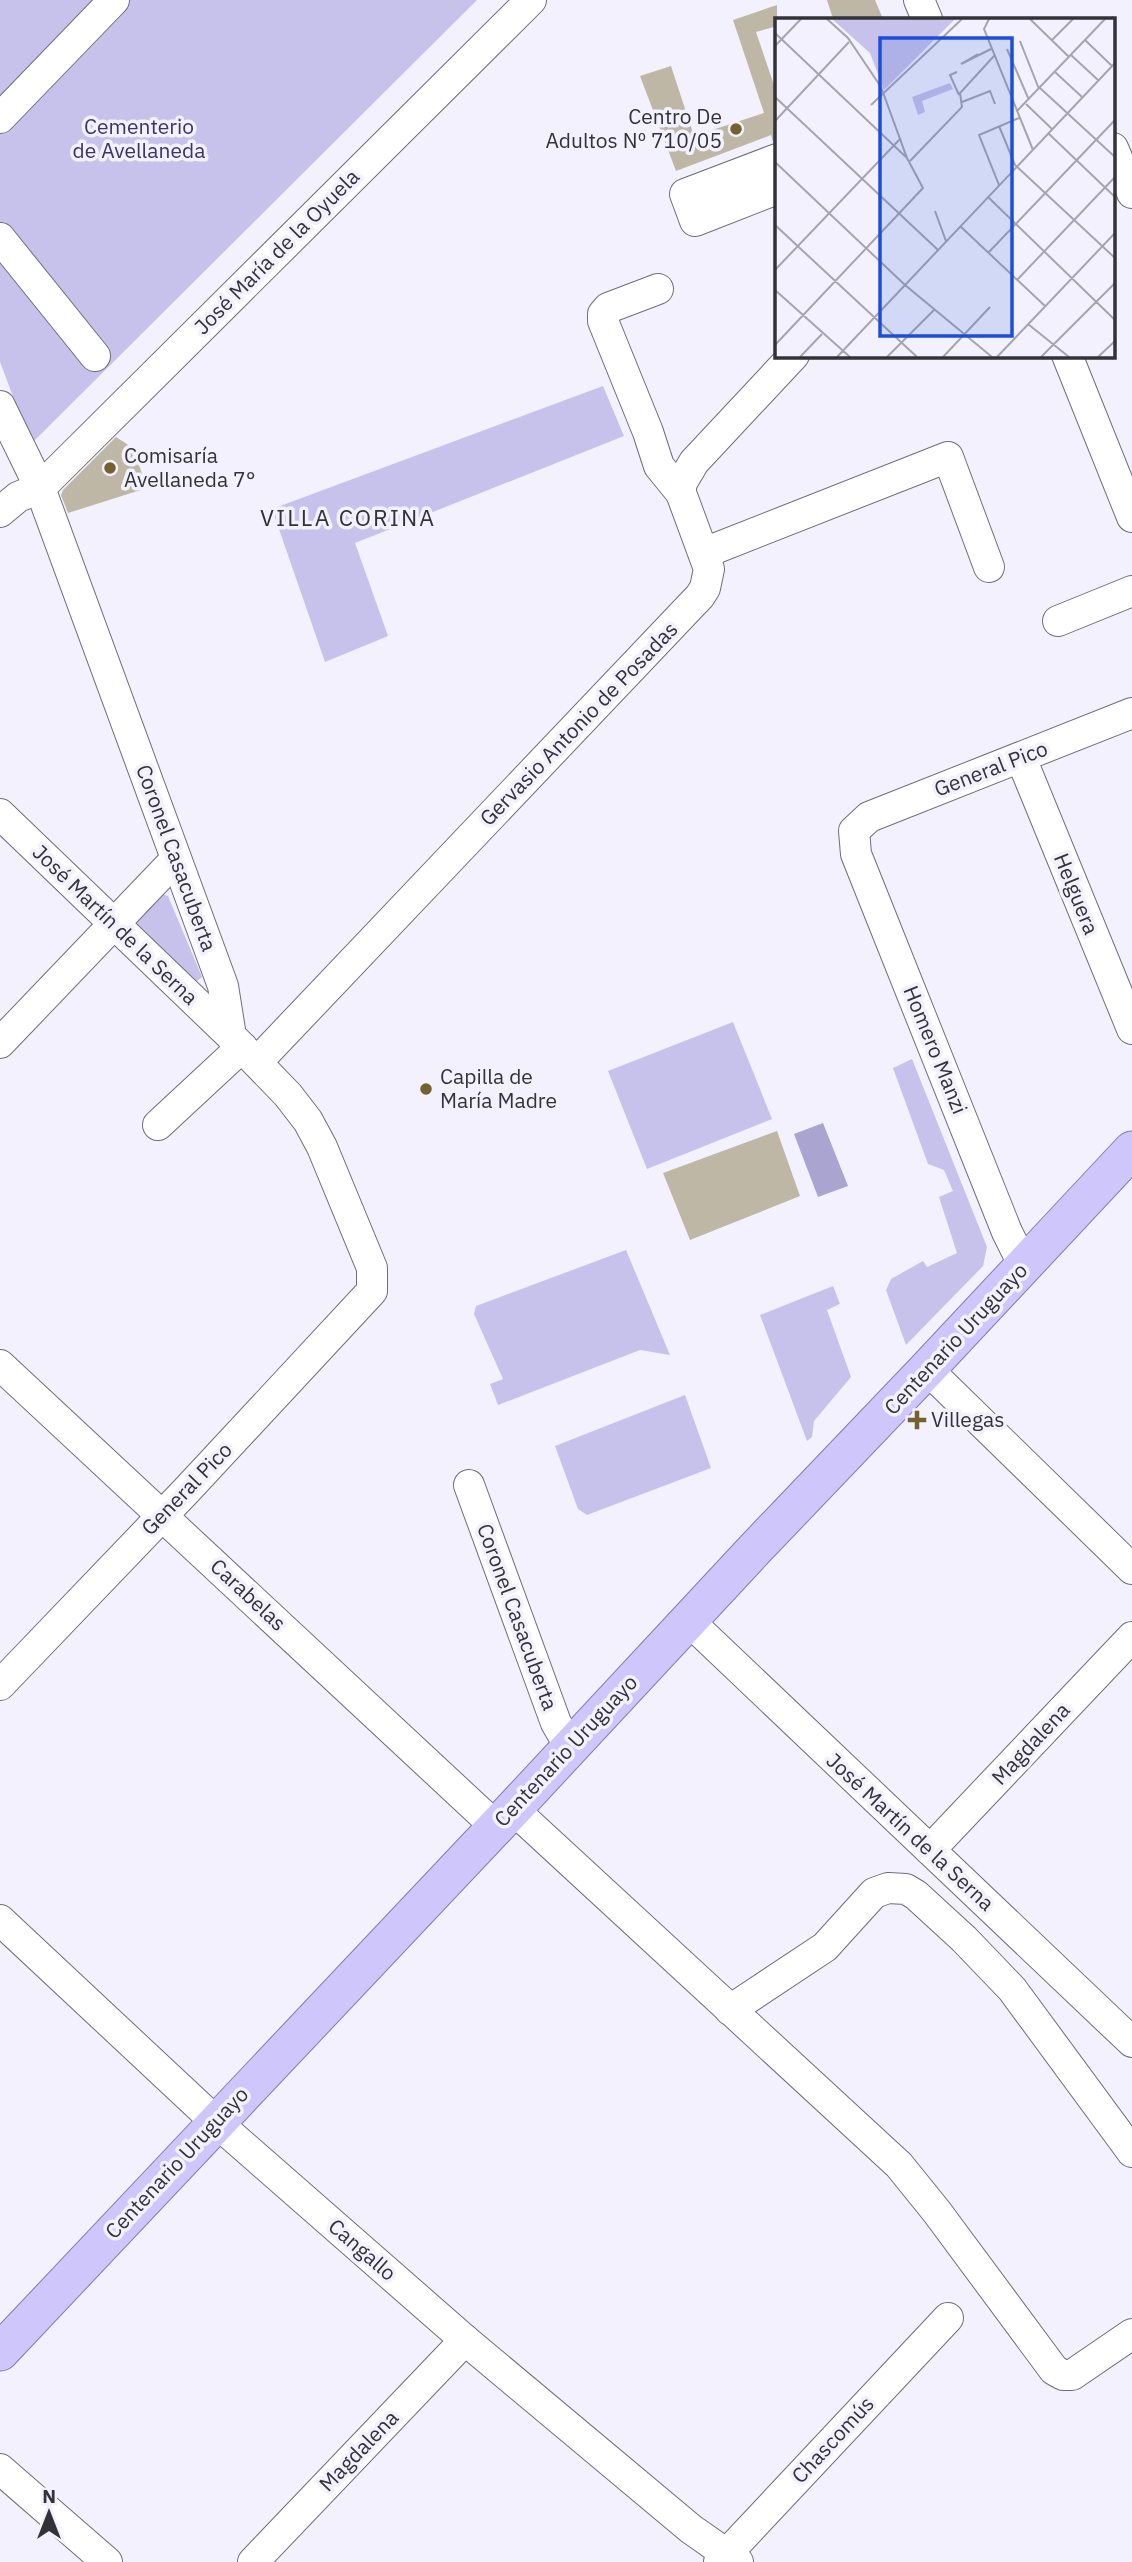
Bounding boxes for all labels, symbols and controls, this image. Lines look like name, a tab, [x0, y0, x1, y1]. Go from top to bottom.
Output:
inset map	[775, 18, 1114, 357]
place label: Centro De Adultos Nº 710/05	[545, 102, 722, 154]
park label: Cementerio de Avellaneda	[73, 112, 205, 164]
marker: Centro De Adultos Nº 710/05	[728, 121, 744, 137]
street label: José María de la Oyuela	[188, 163, 365, 340]
place label: Comisaría Avellaneda 7°	[124, 441, 256, 493]
marker: Comisaría Avellaneda 7°	[102, 460, 118, 476]
district label: VILLA CORINA	[260, 502, 436, 532]
street label: Gervasio Antonio de Posadas	[473, 615, 683, 831]
street label: General Pico	[930, 734, 1051, 803]
street label: Coronel Casacuberta	[130, 761, 224, 955]
street label: José Martín de la Serna	[27, 838, 205, 1011]
street label: Helguera	[1048, 849, 1106, 938]
street label: Homero Manzi	[897, 981, 974, 1118]
place label: Capilla de María Madre	[440, 1062, 557, 1114]
marker: Capilla de María Madre	[418, 1081, 434, 1097]
street label: Centenario Uruguayo	[877, 1256, 1033, 1420]
place label: Villegas	[931, 1405, 1004, 1433]
marker: Villegas	[909, 1412, 925, 1428]
street label: General Pico	[135, 1436, 238, 1541]
street label: Coronel Casacuberta	[471, 1520, 565, 1714]
street label: Carabelas	[205, 1552, 293, 1637]
street label: Centenario Uruguayo	[487, 1668, 643, 1832]
street label: Magdalena	[985, 1696, 1076, 1791]
street label: José Martín de la Serna	[821, 1746, 1001, 1916]
street label: Centenario Uruguayo	[98, 2080, 254, 2244]
street label: Cangallo	[323, 2212, 403, 2287]
street label: Chascomús	[785, 2390, 880, 2489]
street label: Magdalena	[312, 2404, 404, 2497]
north arrow	[14, 2478, 84, 2548]
text: N	[42, 2484, 56, 2508]

